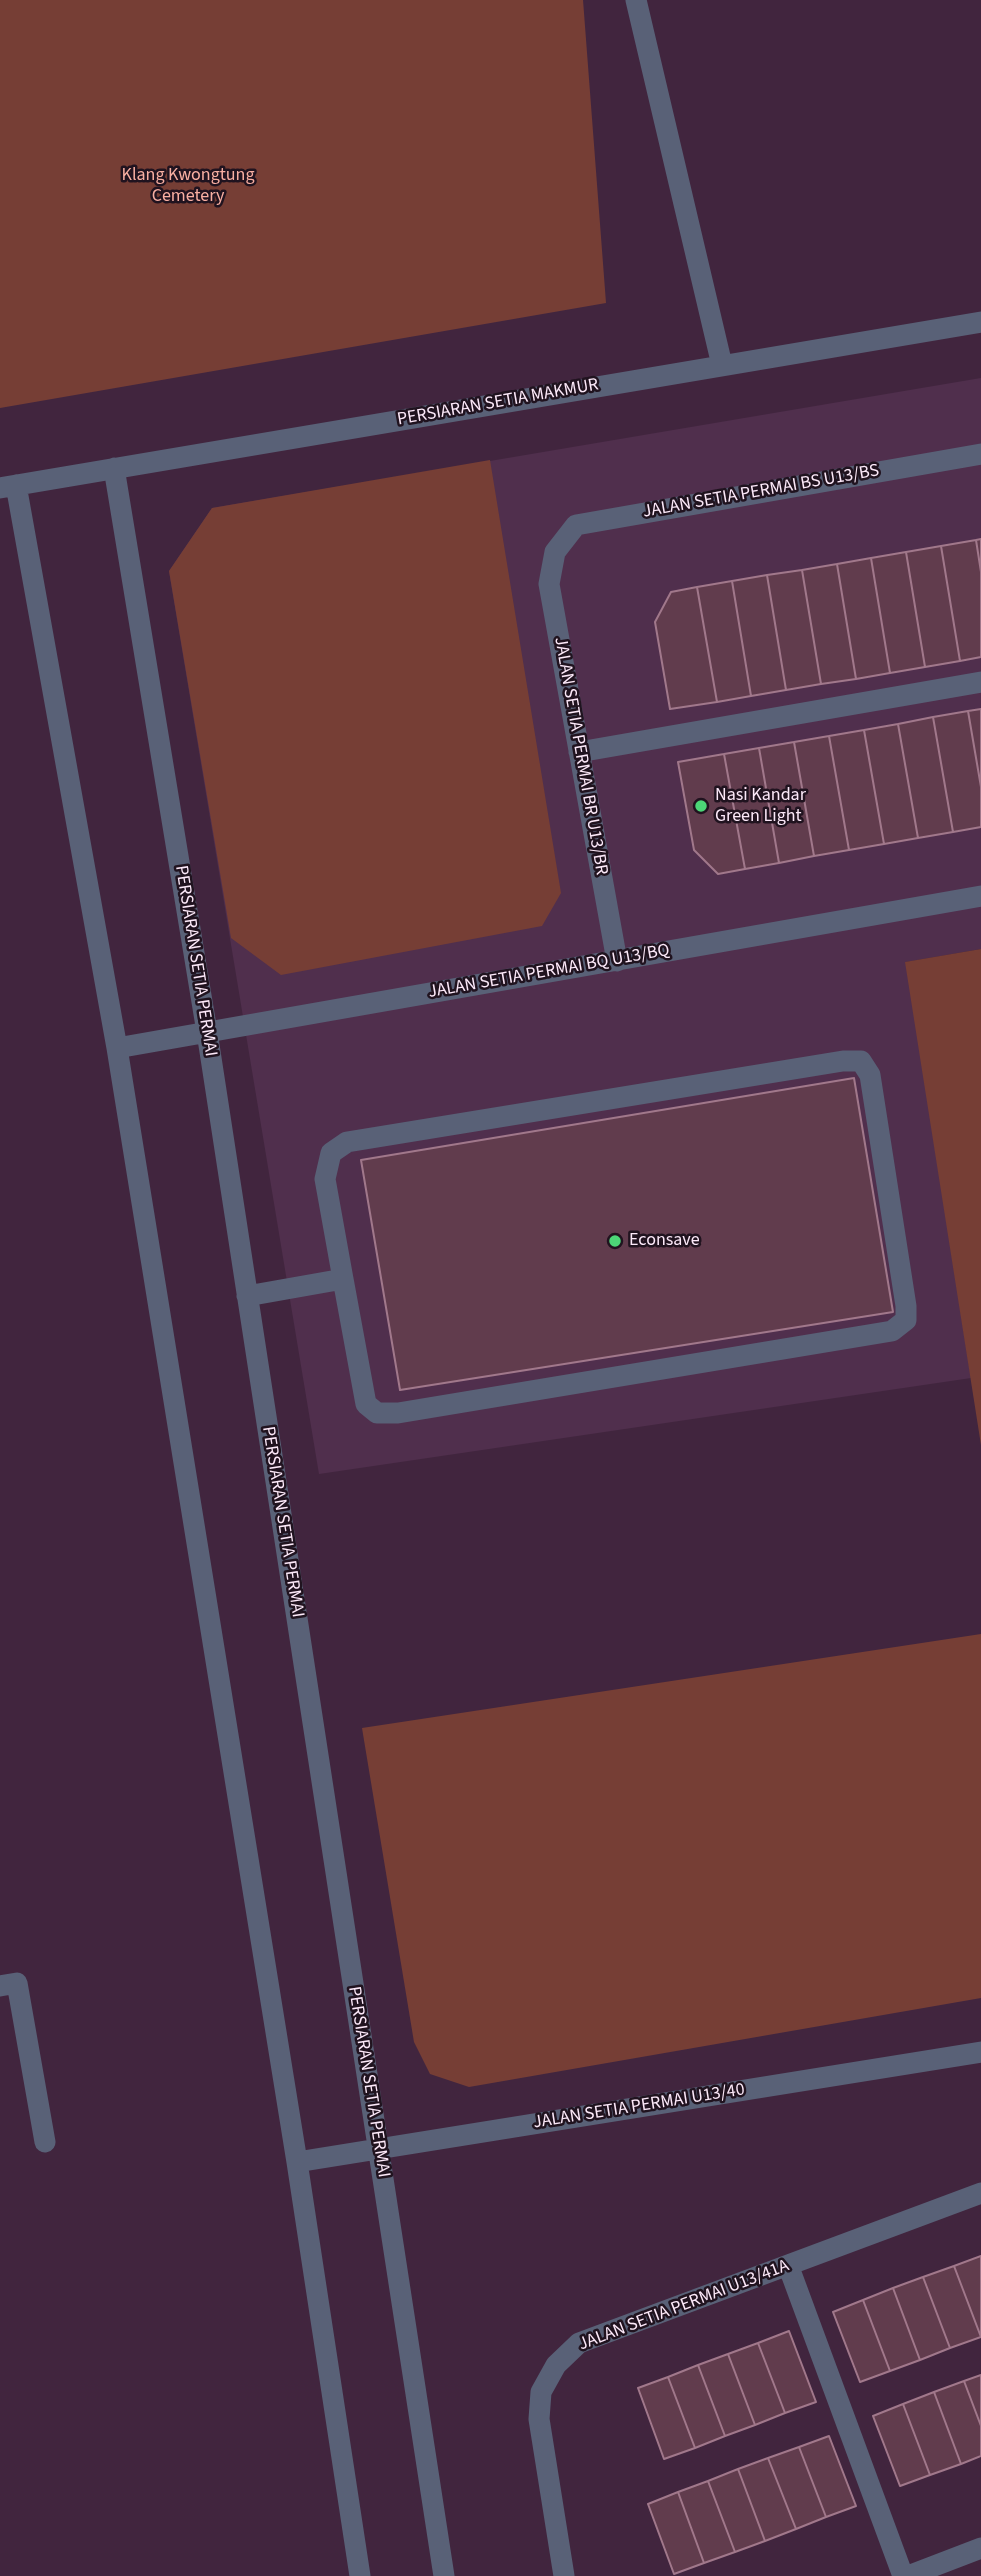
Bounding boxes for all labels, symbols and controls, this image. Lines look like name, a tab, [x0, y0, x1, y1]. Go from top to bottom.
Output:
park label: Klang Kwongtung Cemetery	[121, 165, 255, 208]
street label: PERSIARAN SETIA MAKMUR	[396, 375, 600, 431]
street label: JALAN SETIA PERMAI BS U13/BS	[641, 461, 881, 523]
street label: JALAN SETIA PERMAI BR U13/BR	[548, 635, 612, 877]
place label: Nasi Kandar Green Light	[715, 785, 806, 828]
marker: Nasi Kandar Green Light	[693, 798, 709, 814]
street label: PERSIARAN SETIA PERMAI	[169, 864, 221, 1058]
street label: JALAN SETIA PERMAI BQ U13/BQ	[427, 940, 671, 1004]
place label: Econsave	[629, 1230, 700, 1252]
marker: Econsave	[607, 1233, 623, 1249]
street label: PERSIARAN SETIA PERMAI	[256, 1425, 308, 1619]
street label: PERSIARAN SETIA PERMAI	[342, 1985, 394, 2179]
street label: JALAN SETIA PERMAI U13/40	[532, 2080, 746, 2134]
street label: JALAN SETIA PERMAI U13/41A	[576, 2256, 792, 2356]

